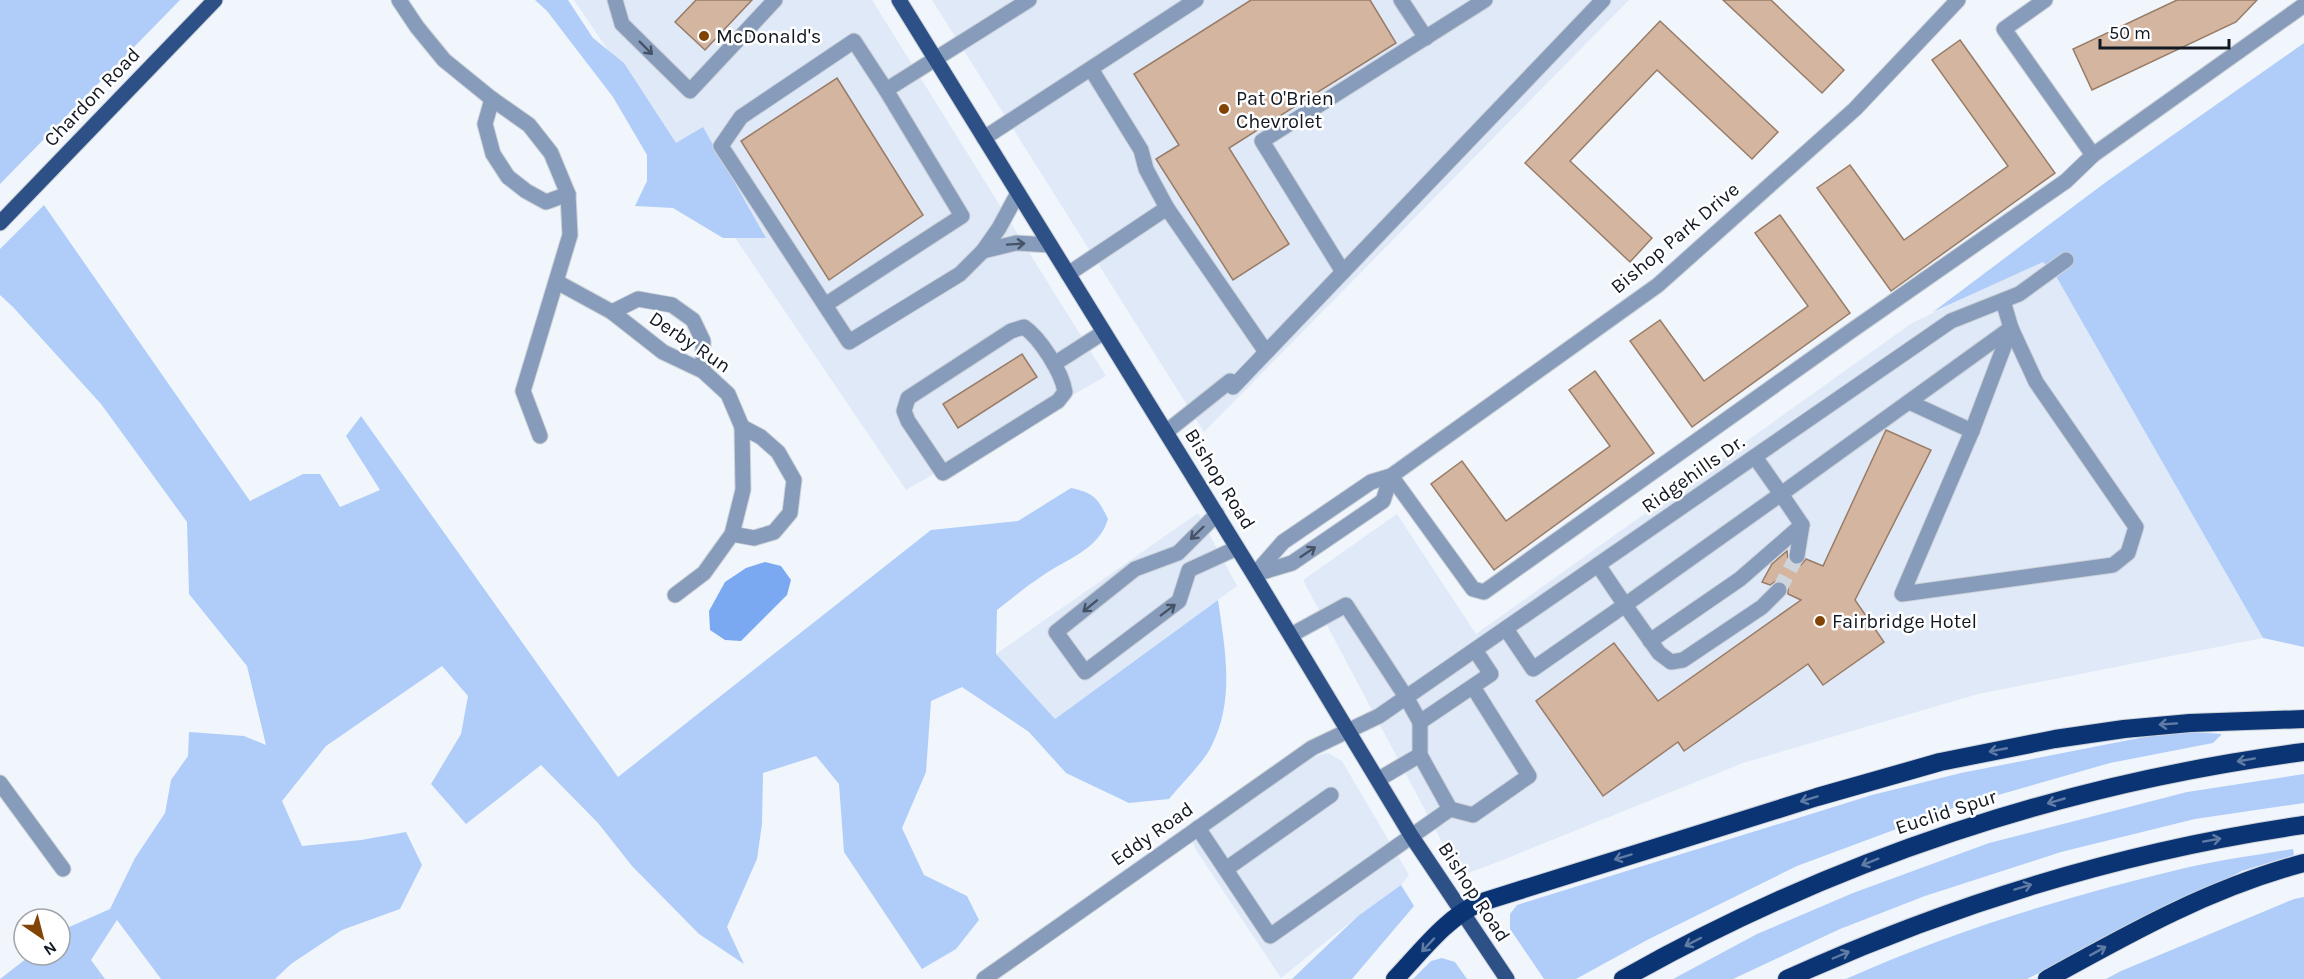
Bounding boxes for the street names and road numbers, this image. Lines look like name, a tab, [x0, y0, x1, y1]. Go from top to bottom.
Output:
street label: Chardon Road	[39, 43, 145, 151]
street label: Bishop Park Drive	[1606, 178, 1744, 298]
street label: Derby Run	[645, 306, 735, 378]
street label: Bishop Road	[1180, 424, 1260, 534]
street label: Ridgehills Dr.	[1637, 430, 1749, 518]
street label: Euclid Spur	[1893, 785, 2000, 839]
street label: Eddy Road	[1106, 797, 1198, 871]
street label: Bishop Road	[1433, 838, 1515, 946]

